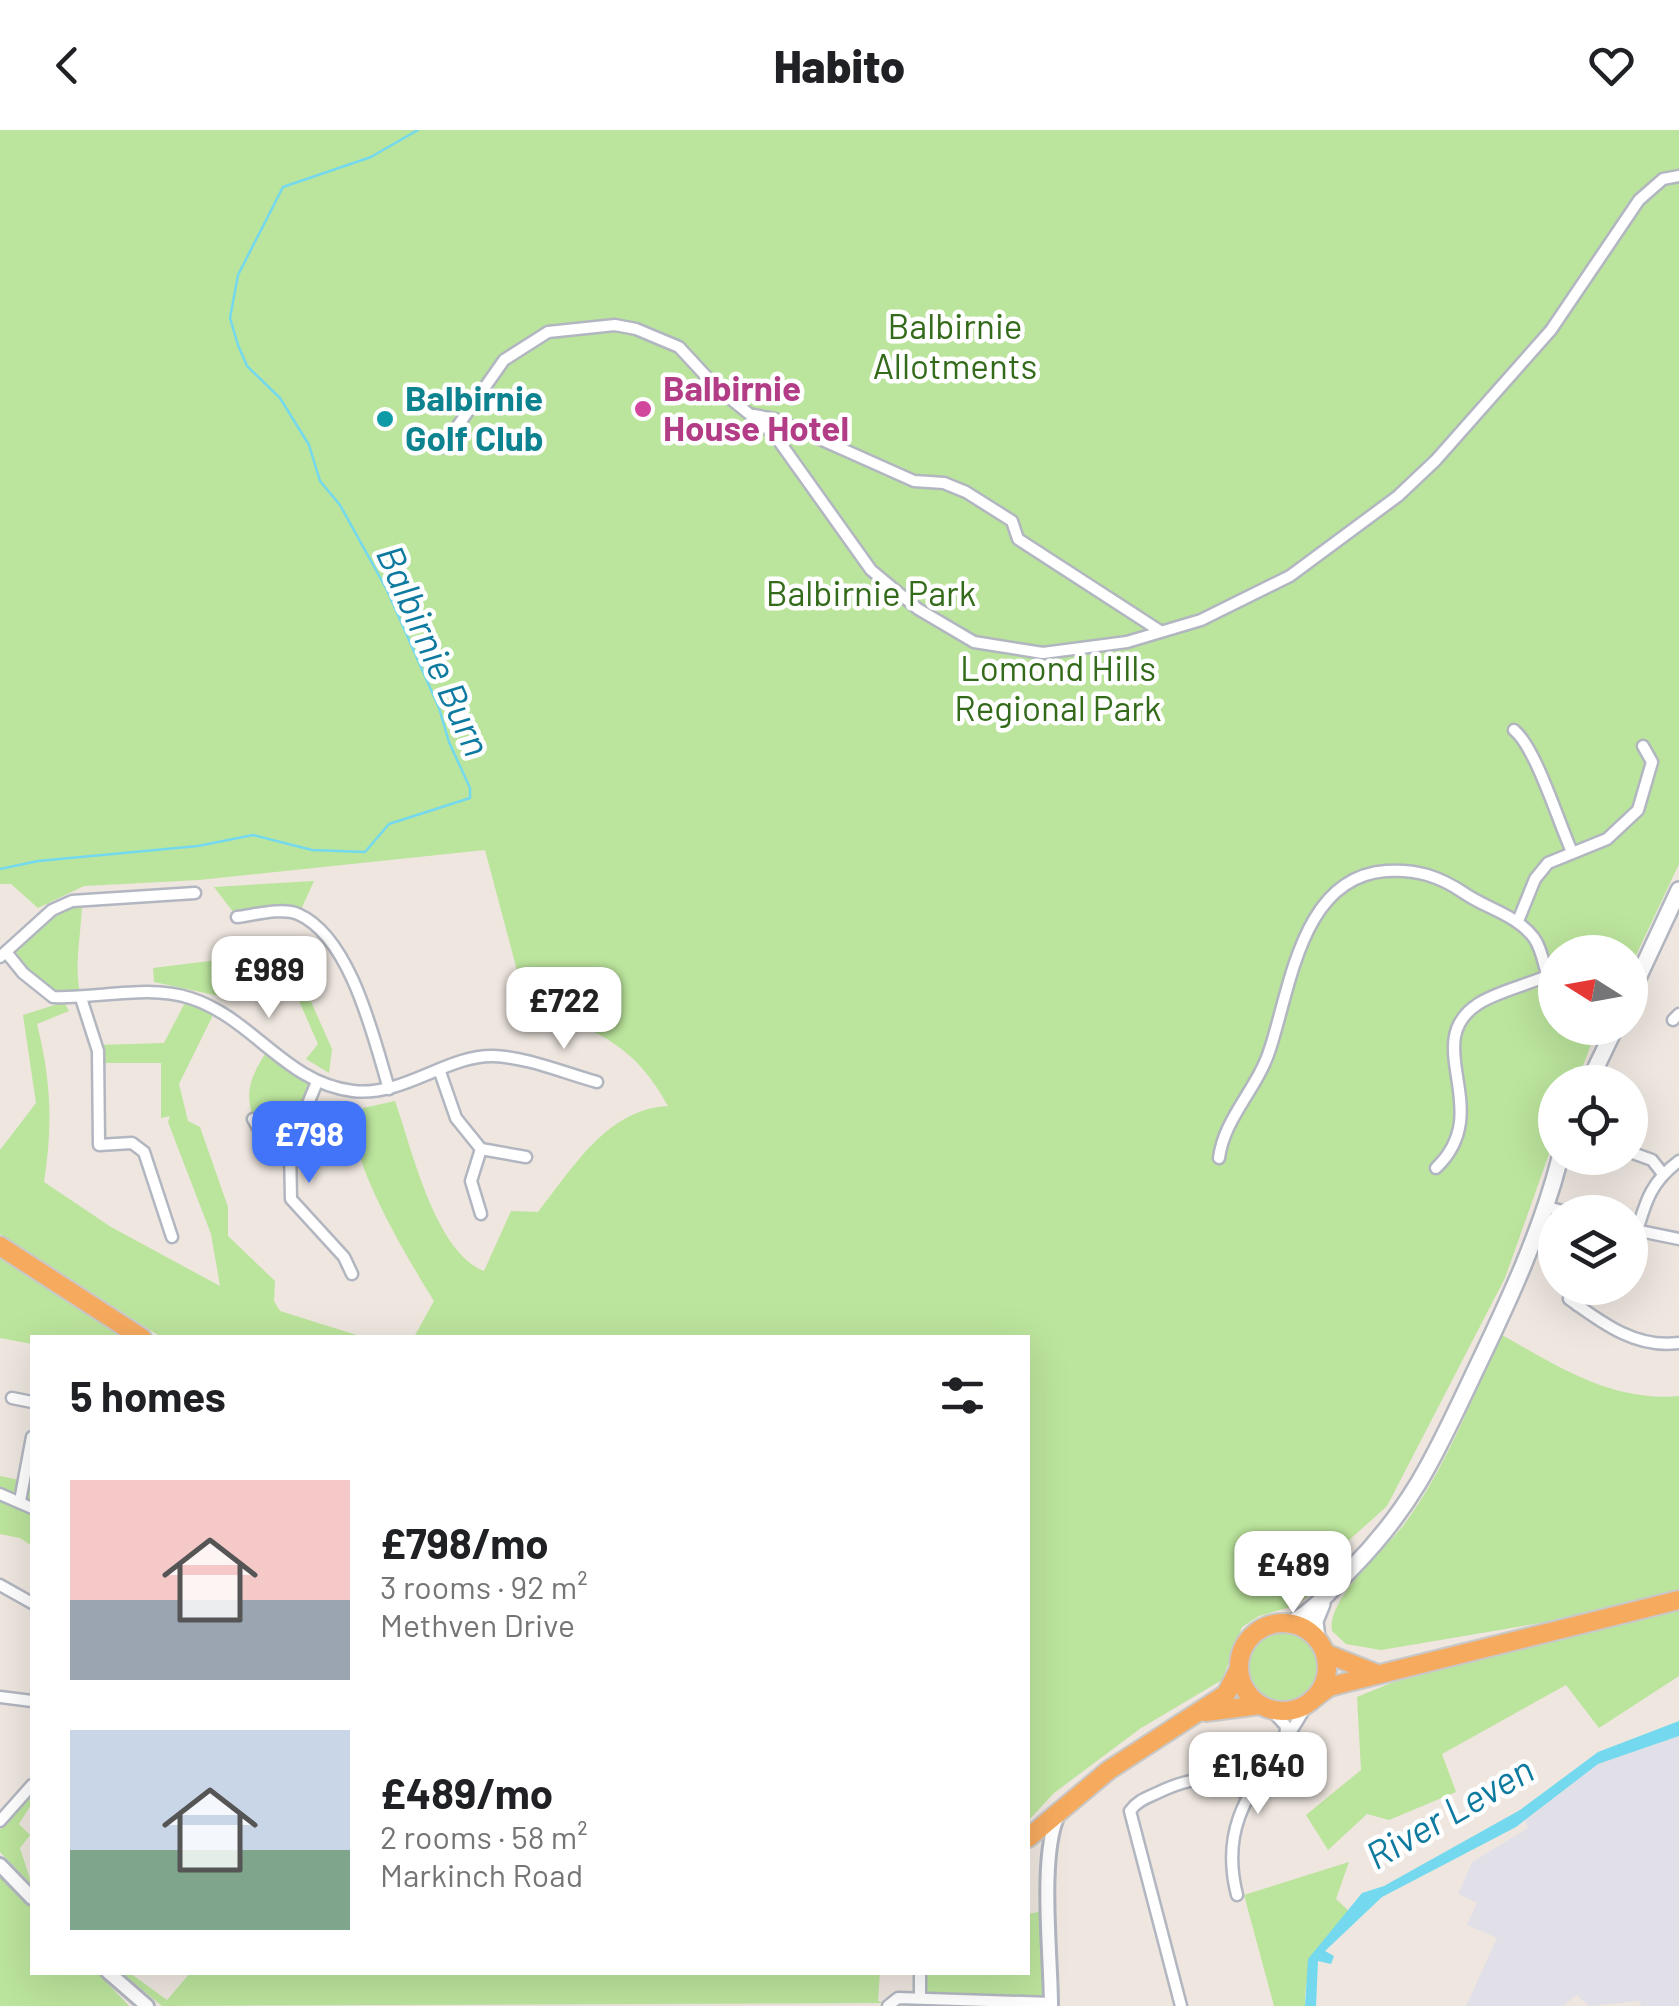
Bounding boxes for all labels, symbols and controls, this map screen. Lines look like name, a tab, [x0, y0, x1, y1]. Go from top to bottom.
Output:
icon: back	[40, 38, 95, 93]
text: Habito	[774, 38, 905, 92]
icon: heart	[1584, 38, 1639, 93]
park label: Balbirnie Allotments	[873, 304, 1037, 386]
place label: Balbirnie House Hotel	[663, 366, 849, 448]
place label: Balbirnie Golf Club	[405, 376, 544, 458]
marker: Balbirnie House Hotel	[632, 398, 654, 420]
marker: Balbirnie Golf Club	[374, 408, 396, 430]
water label: Balbirnie Burn	[368, 538, 502, 763]
park label: Balbirnie Park	[766, 571, 976, 613]
park label: Lomond Hills Regional Park	[954, 646, 1162, 728]
north arrow	[1538, 935, 1648, 1045]
map controls	[1538, 935, 1648, 1305]
pin: £989	[210, 936, 328, 1021]
text: £989	[234, 949, 304, 987]
pin: £722	[505, 967, 623, 1052]
text: £722	[528, 980, 600, 1018]
button: locate	[1538, 1065, 1648, 1175]
pin: £798	[250, 1101, 368, 1186]
text: £798	[274, 1114, 344, 1152]
button: layers	[1538, 1195, 1648, 1305]
icon: filters	[935, 1368, 990, 1423]
text: 5 homes	[70, 1370, 226, 1420]
text: £798/mo	[380, 1517, 549, 1567]
icon: home	[150, 1520, 270, 1640]
pin: £489	[1234, 1531, 1352, 1616]
text: £489	[1256, 1544, 1330, 1582]
text: 3 rooms · 92 m²	[380, 1567, 588, 1605]
text: Methven Drive	[380, 1605, 575, 1643]
pin: £1,640	[1177, 1732, 1339, 1817]
text: £1,640	[1211, 1745, 1305, 1783]
water label: River Leven	[1357, 1745, 1541, 1878]
text: £489/mo	[380, 1767, 553, 1817]
icon: home	[150, 1770, 270, 1890]
text: 2 rooms · 58 m²	[380, 1817, 588, 1855]
text: Markinch Road	[380, 1855, 583, 1893]

